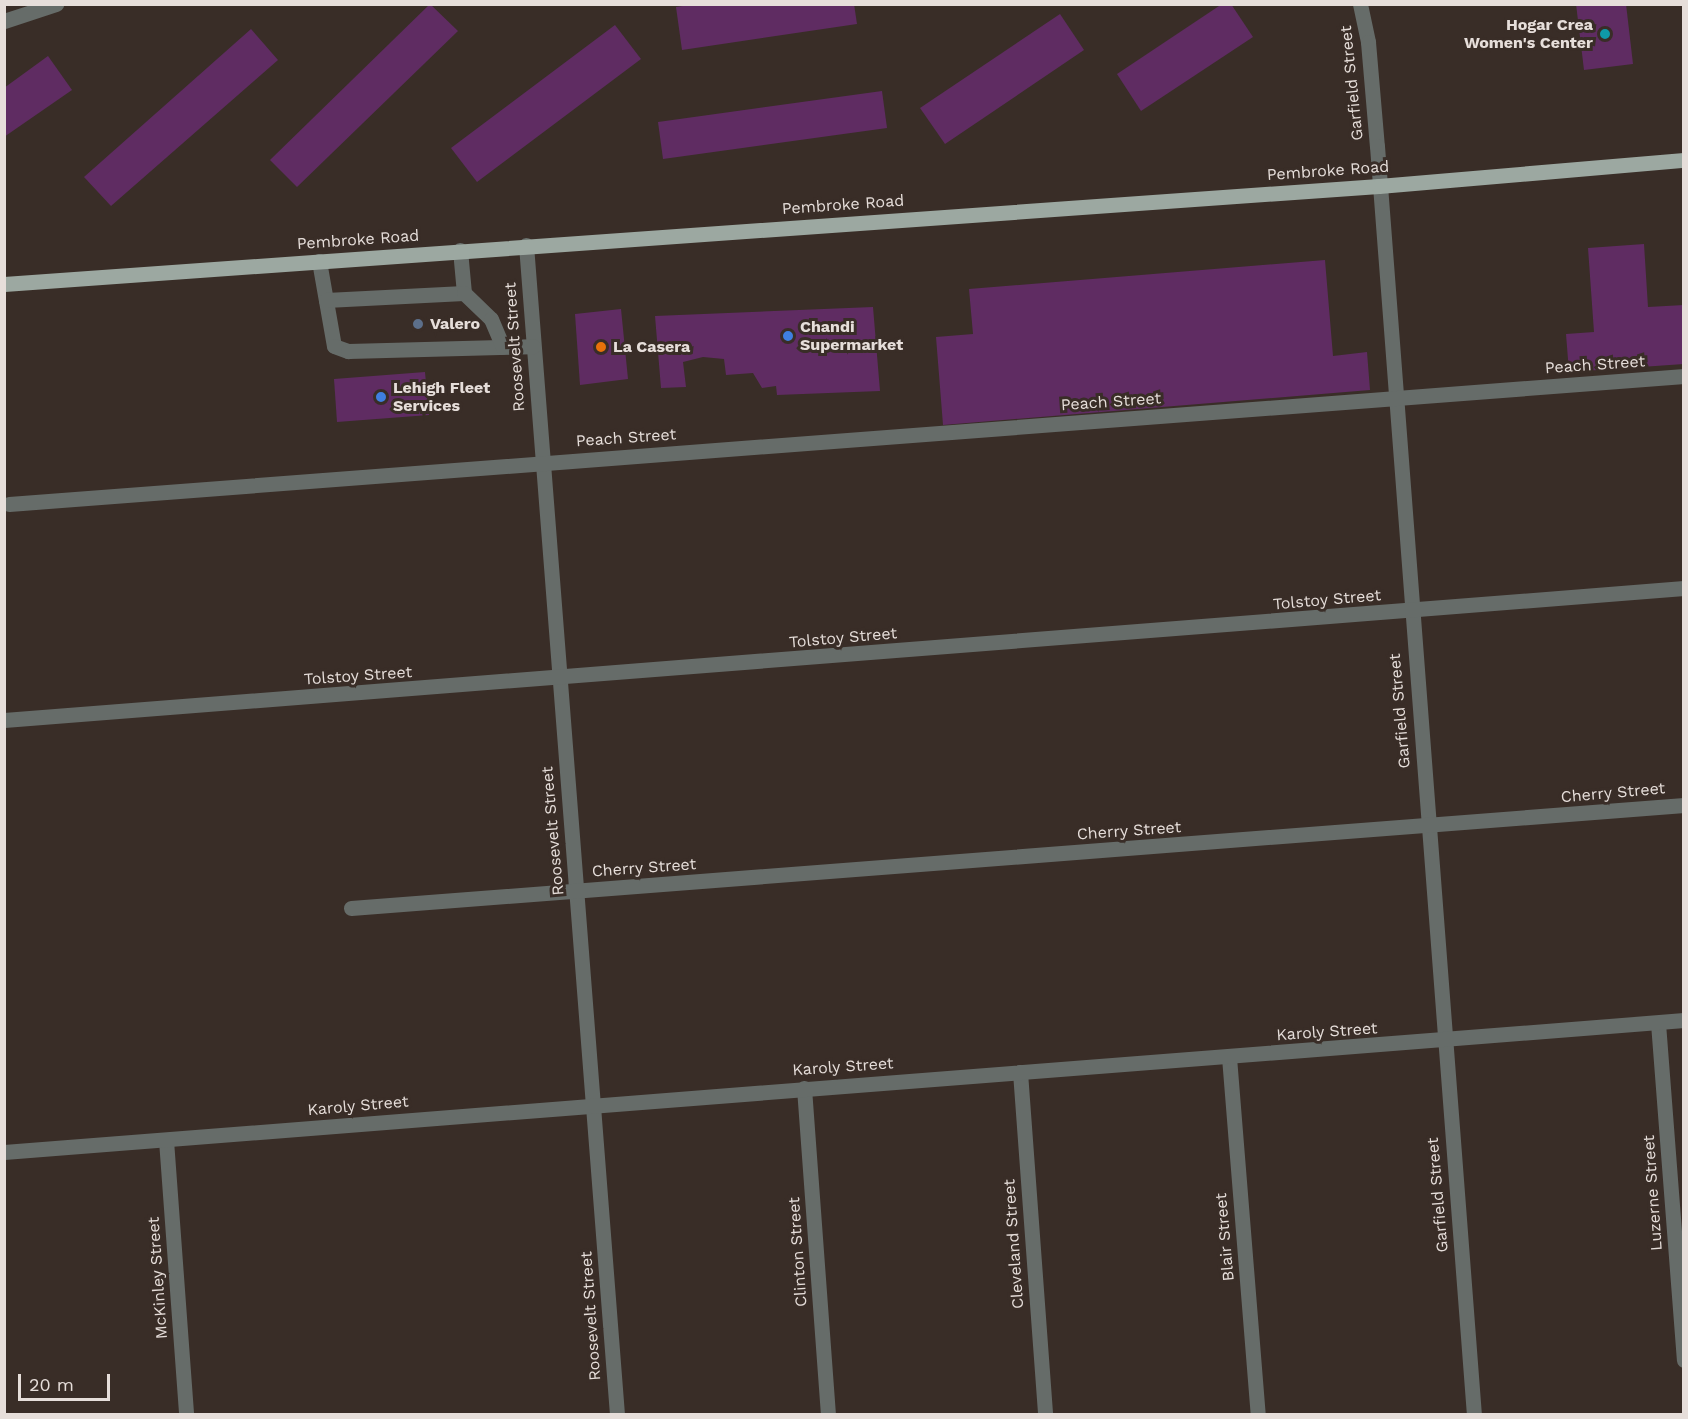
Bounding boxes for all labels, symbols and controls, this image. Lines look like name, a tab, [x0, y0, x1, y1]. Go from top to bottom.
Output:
place label: Hogar Crea Women's Center	[1464, 15, 1593, 53]
street label: Garfield Street	[1336, 25, 1368, 141]
marker: Hogar Crea Women's Center	[1598, 27, 1612, 41]
street label: Pembroke Road	[1266, 157, 1390, 185]
street label: Pembroke Road	[781, 191, 905, 219]
street label: Pembroke Road	[296, 226, 420, 254]
street label: Roosevelt Street	[501, 282, 529, 412]
place label: Valero	[430, 314, 480, 334]
marker: Valero	[411, 317, 425, 331]
place label: Chandi Supermarket	[800, 317, 903, 355]
marker: Chandi Supermarket	[781, 329, 795, 343]
place label: La Casera	[613, 337, 690, 357]
marker: La Casera	[594, 340, 608, 354]
street label: Peach Street	[1544, 352, 1646, 378]
place label: Lehigh Fleet Services	[393, 378, 490, 416]
street label: Peach Street	[1060, 389, 1162, 415]
marker: Lehigh Fleet Services	[374, 390, 388, 404]
street label: Peach Street	[575, 425, 677, 451]
street label: Tolstoy Street	[1272, 586, 1382, 614]
street label: Tolstoy Street	[788, 624, 898, 652]
street label: Garfield Street	[1385, 653, 1415, 769]
street label: Tolstoy Street	[303, 663, 413, 689]
street label: Roosevelt Street	[538, 766, 568, 896]
street label: Cherry Street	[1560, 779, 1666, 807]
street label: Cherry Street	[1076, 818, 1182, 844]
street label: Cherry Street	[591, 855, 697, 881]
street label: Karoly Street	[1276, 1019, 1378, 1045]
street label: Karoly Street	[792, 1054, 894, 1080]
street label: Karoly Street	[307, 1092, 409, 1120]
street label: Luzerne Street	[1639, 1134, 1667, 1252]
street label: Garfield Street	[1423, 1137, 1453, 1253]
street label: Cleveland Street	[1000, 1179, 1028, 1309]
street label: Blair Street	[1212, 1192, 1238, 1282]
street label: Clinton Street	[785, 1197, 811, 1307]
street label: McKinley Street	[144, 1216, 172, 1340]
street label: Roosevelt Street	[577, 1251, 605, 1381]
scale bar	[21, 1362, 112, 1400]
text: 20 m	[29, 1374, 74, 1395]

